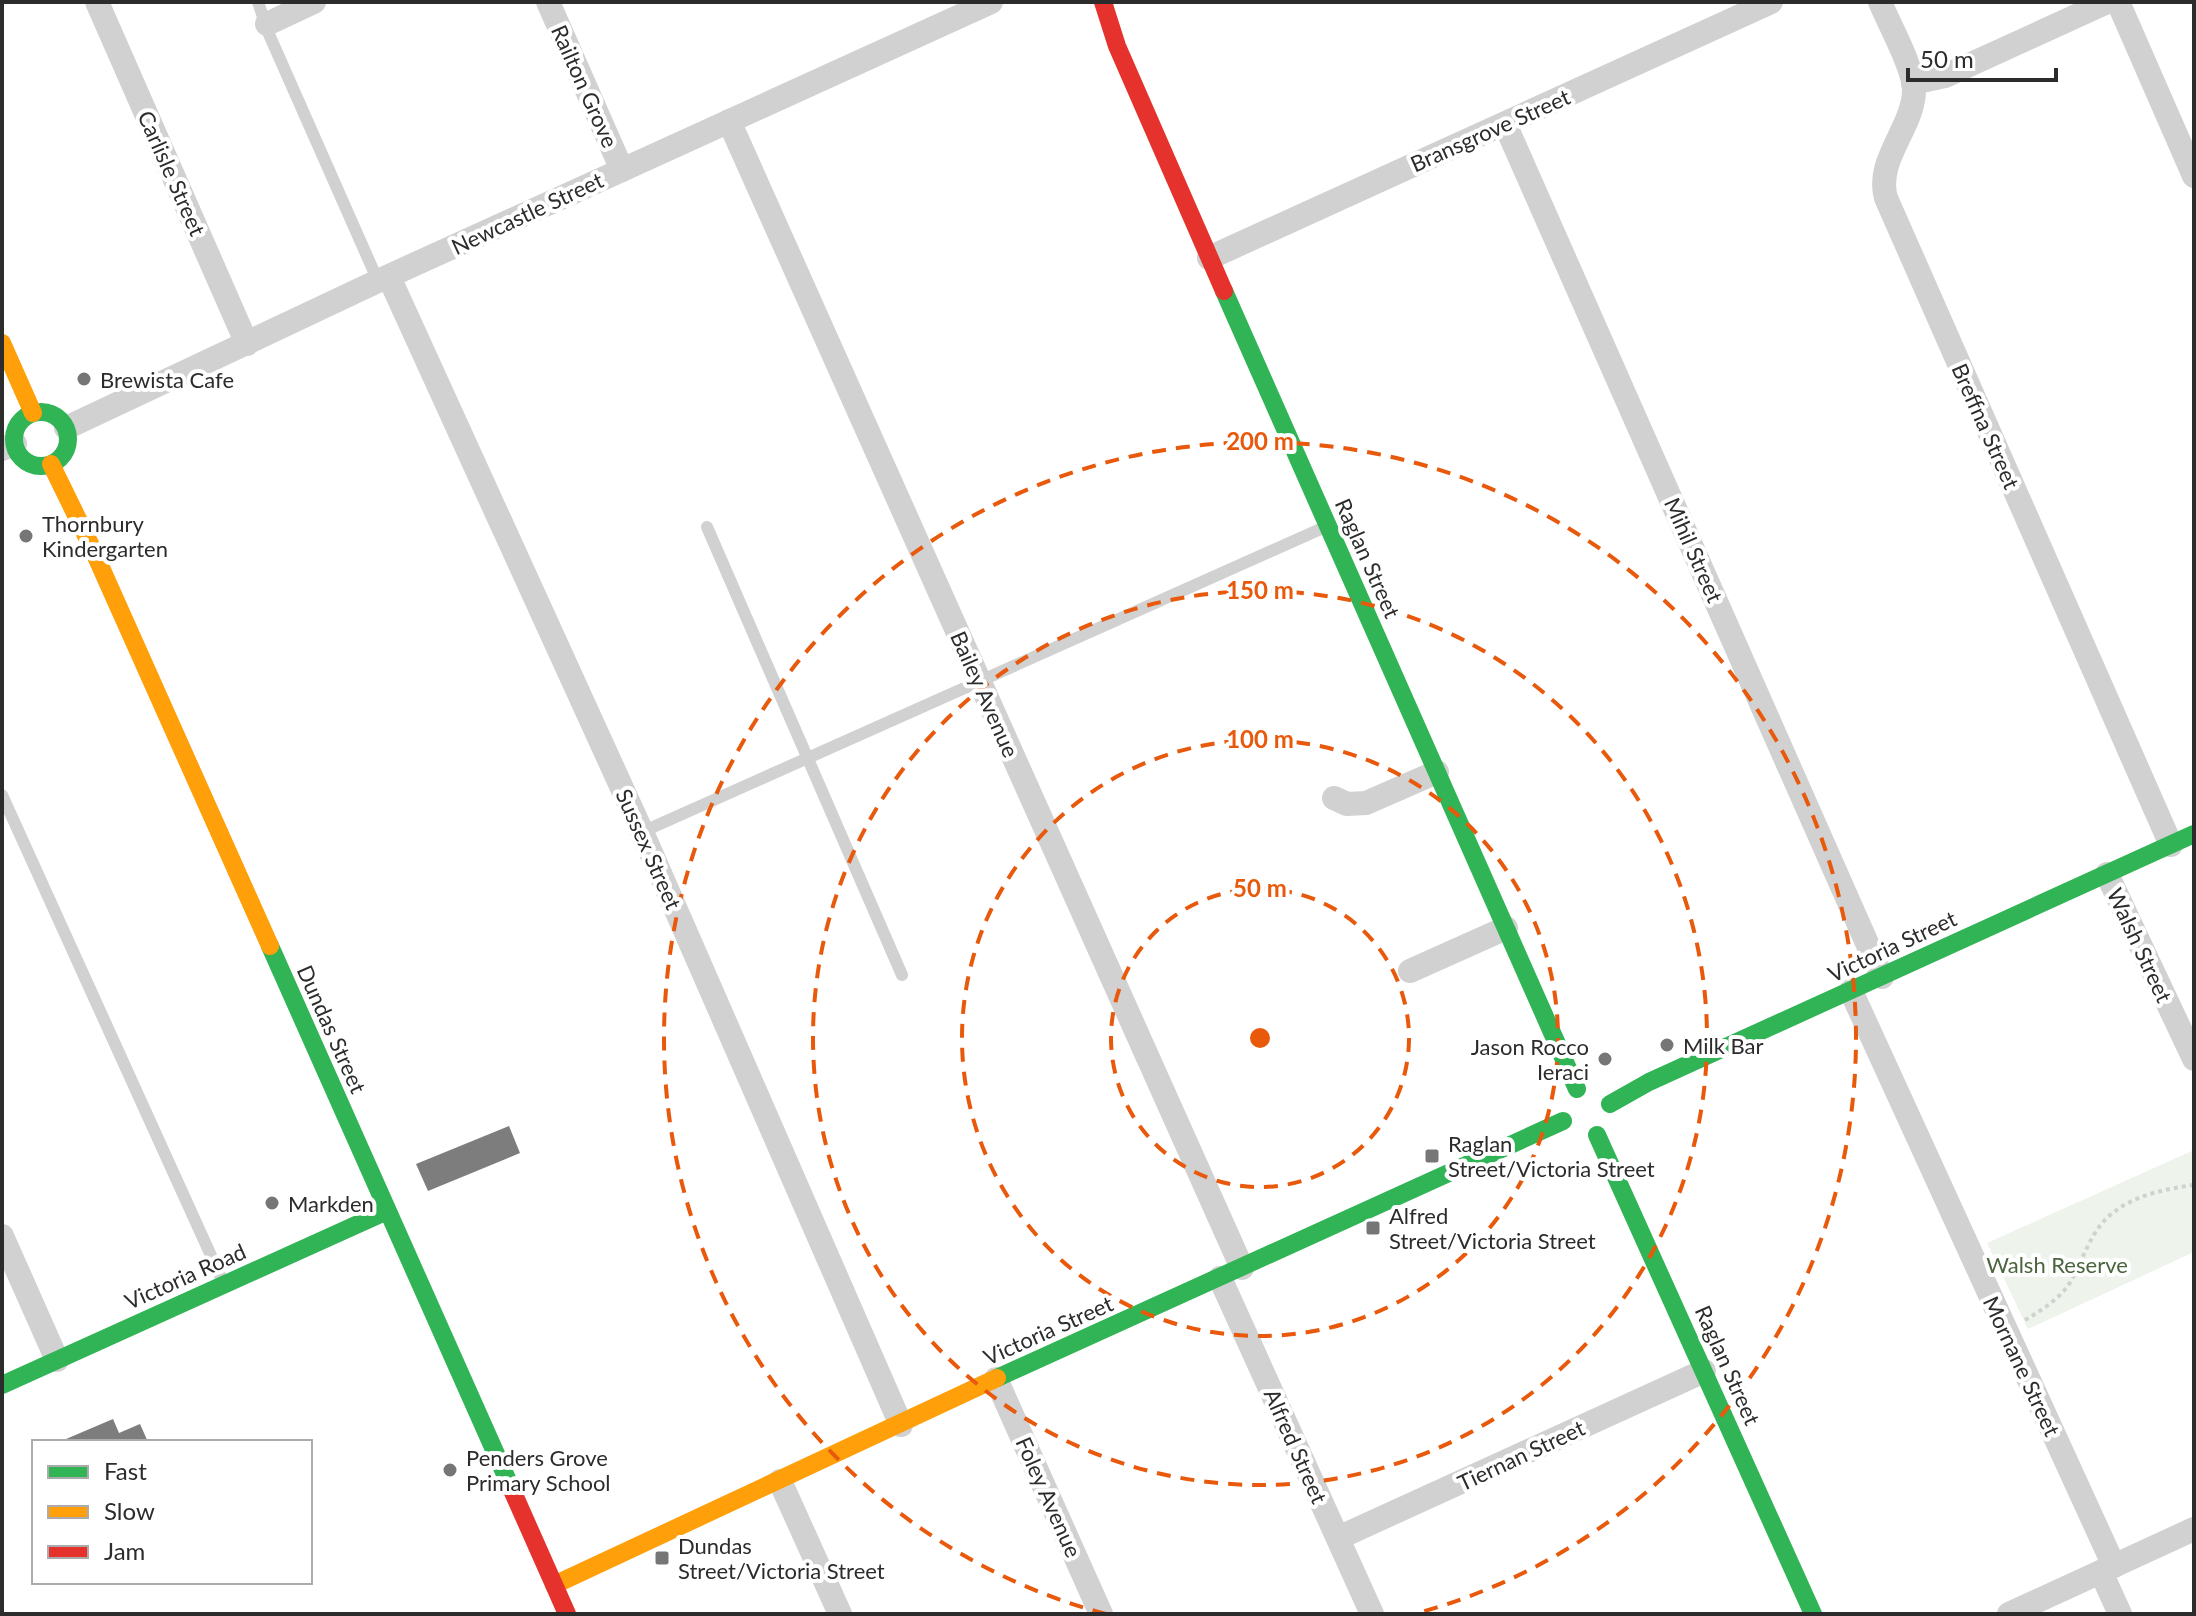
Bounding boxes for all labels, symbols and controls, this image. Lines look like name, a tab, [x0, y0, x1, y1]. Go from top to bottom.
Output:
street label: Railton Grove	[546, 20, 624, 152]
scale bar	[1908, 32, 2056, 82]
text: 50 m	[1920, 44, 1974, 73]
street label: Bransgrove Street	[1406, 83, 1574, 177]
street label: Carlisle Street	[132, 106, 212, 240]
street label: Newcastle Street	[447, 166, 607, 260]
street label: Breffna Street	[1946, 359, 2026, 493]
place label: Brewista Cafe	[100, 366, 234, 393]
marker: Brewista Cafe	[75, 370, 93, 388]
text: 200 m	[1226, 426, 1294, 455]
street label: Mihil Street	[1659, 493, 1729, 607]
street label: Raglan Street	[1330, 494, 1406, 622]
place label: Thornbury Kindergarten	[42, 510, 168, 562]
marker: Thornbury Kindergarten	[17, 527, 35, 545]
text: 150 m	[1226, 575, 1294, 604]
street label: Bailey Avenue	[945, 627, 1025, 761]
text: 100 m	[1226, 724, 1294, 753]
street label: Sussex Street	[610, 785, 688, 914]
text: 50 m	[1233, 873, 1287, 902]
street label: Walsh Street	[2102, 884, 2178, 1007]
street label: Victoria Street	[1823, 904, 1961, 988]
street label: Dundas Street	[292, 961, 372, 1097]
centre of rings	[1246, 1024, 1274, 1052]
place label: Milk Bar	[1683, 1032, 1764, 1059]
place label: Jason Rocco Ieraci	[1471, 1033, 1589, 1085]
marker: Milk Bar	[1658, 1036, 1676, 1054]
marker: Jason Rocco Ieraci	[1596, 1050, 1614, 1068]
place label: Raglan Street/Victoria Street	[1448, 1130, 1655, 1182]
marker: Raglan Street/Victoria Street	[1423, 1147, 1441, 1165]
place label: Markden	[288, 1190, 374, 1217]
marker: Markden	[263, 1194, 281, 1212]
place label: Alfred Street/Victoria Street	[1389, 1202, 1596, 1254]
marker: Alfred Street/Victoria Street	[1364, 1219, 1382, 1237]
street label: Victoria Road	[120, 1237, 250, 1315]
park label: Walsh Reserve	[1986, 1251, 2128, 1278]
street label: Victoria Street	[979, 1289, 1117, 1371]
street label: Mornane Street	[1978, 1292, 2066, 1440]
street label: Raglan Street	[1690, 1301, 1766, 1429]
street label: Alfred Street	[1259, 1384, 1333, 1508]
street label: Tiernan Street	[1453, 1414, 1589, 1496]
street label: Foley Avenue	[1010, 1433, 1088, 1561]
legend	[32, 1440, 312, 1584]
place label: Penders Grove Primary School	[466, 1444, 611, 1496]
text: Fast	[104, 1456, 147, 1485]
marker: Penders Grove Primary School	[441, 1461, 459, 1479]
text: Slow	[104, 1496, 155, 1525]
place label: Dundas Street/Victoria Street	[678, 1532, 885, 1584]
text: Jam	[104, 1536, 145, 1565]
marker: Dundas Street/Victoria Street	[653, 1549, 671, 1567]

